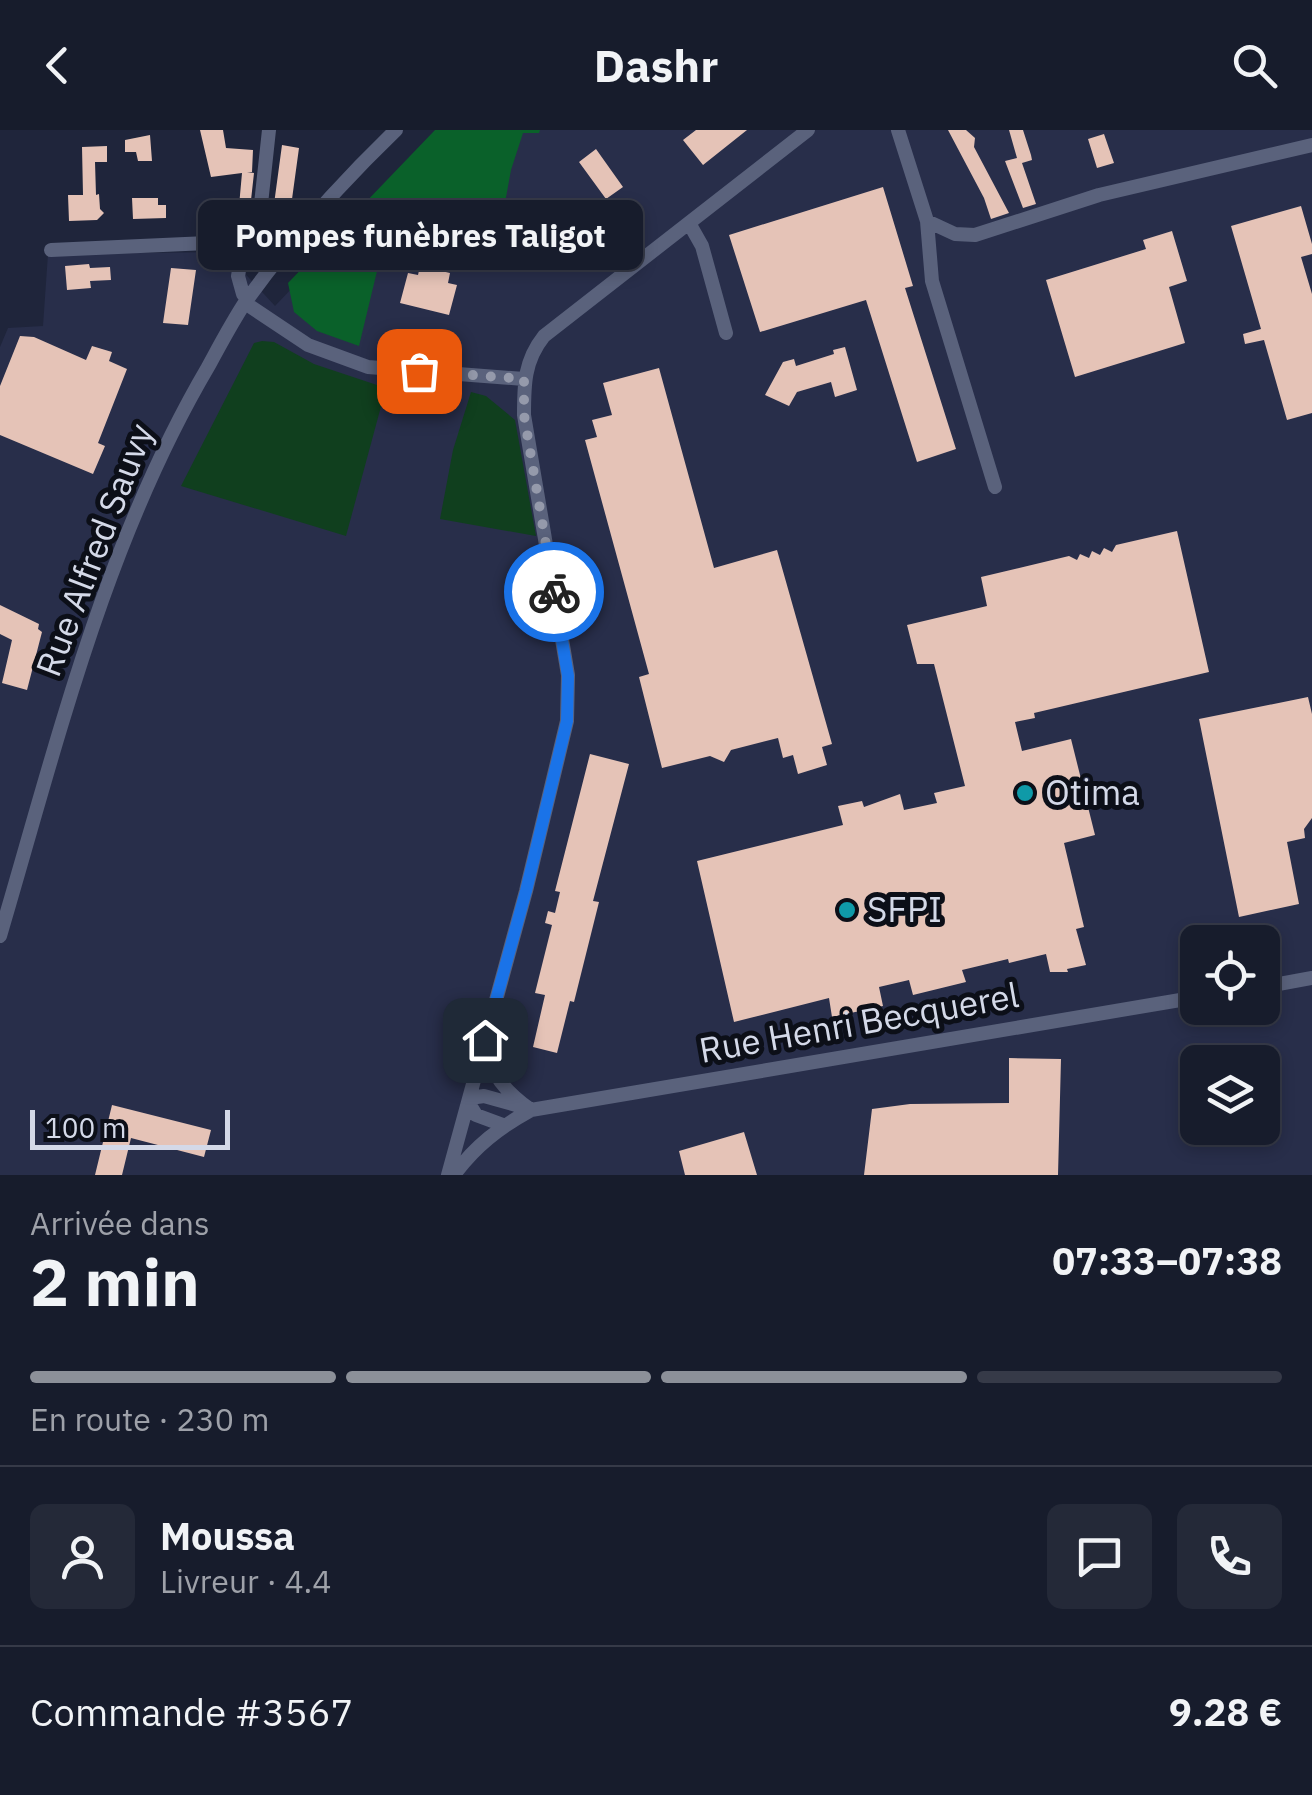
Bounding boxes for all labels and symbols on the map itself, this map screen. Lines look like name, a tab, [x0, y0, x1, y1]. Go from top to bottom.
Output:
callout: Pompes funèbres Taligot	[196, 201, 642, 271]
pin	[377, 329, 462, 414]
street label: Rue Alfred Sauvy	[25, 417, 163, 683]
courier	[504, 542, 604, 642]
place label: Otima	[1045, 769, 1140, 815]
marker: Otima	[1014, 782, 1036, 804]
place label: SFPI	[867, 886, 942, 932]
marker: SFPI	[836, 899, 858, 921]
street label: Rue Henri Becquerel	[695, 971, 1022, 1073]
pin	[443, 998, 528, 1083]
scale bar	[30, 1105, 230, 1150]

